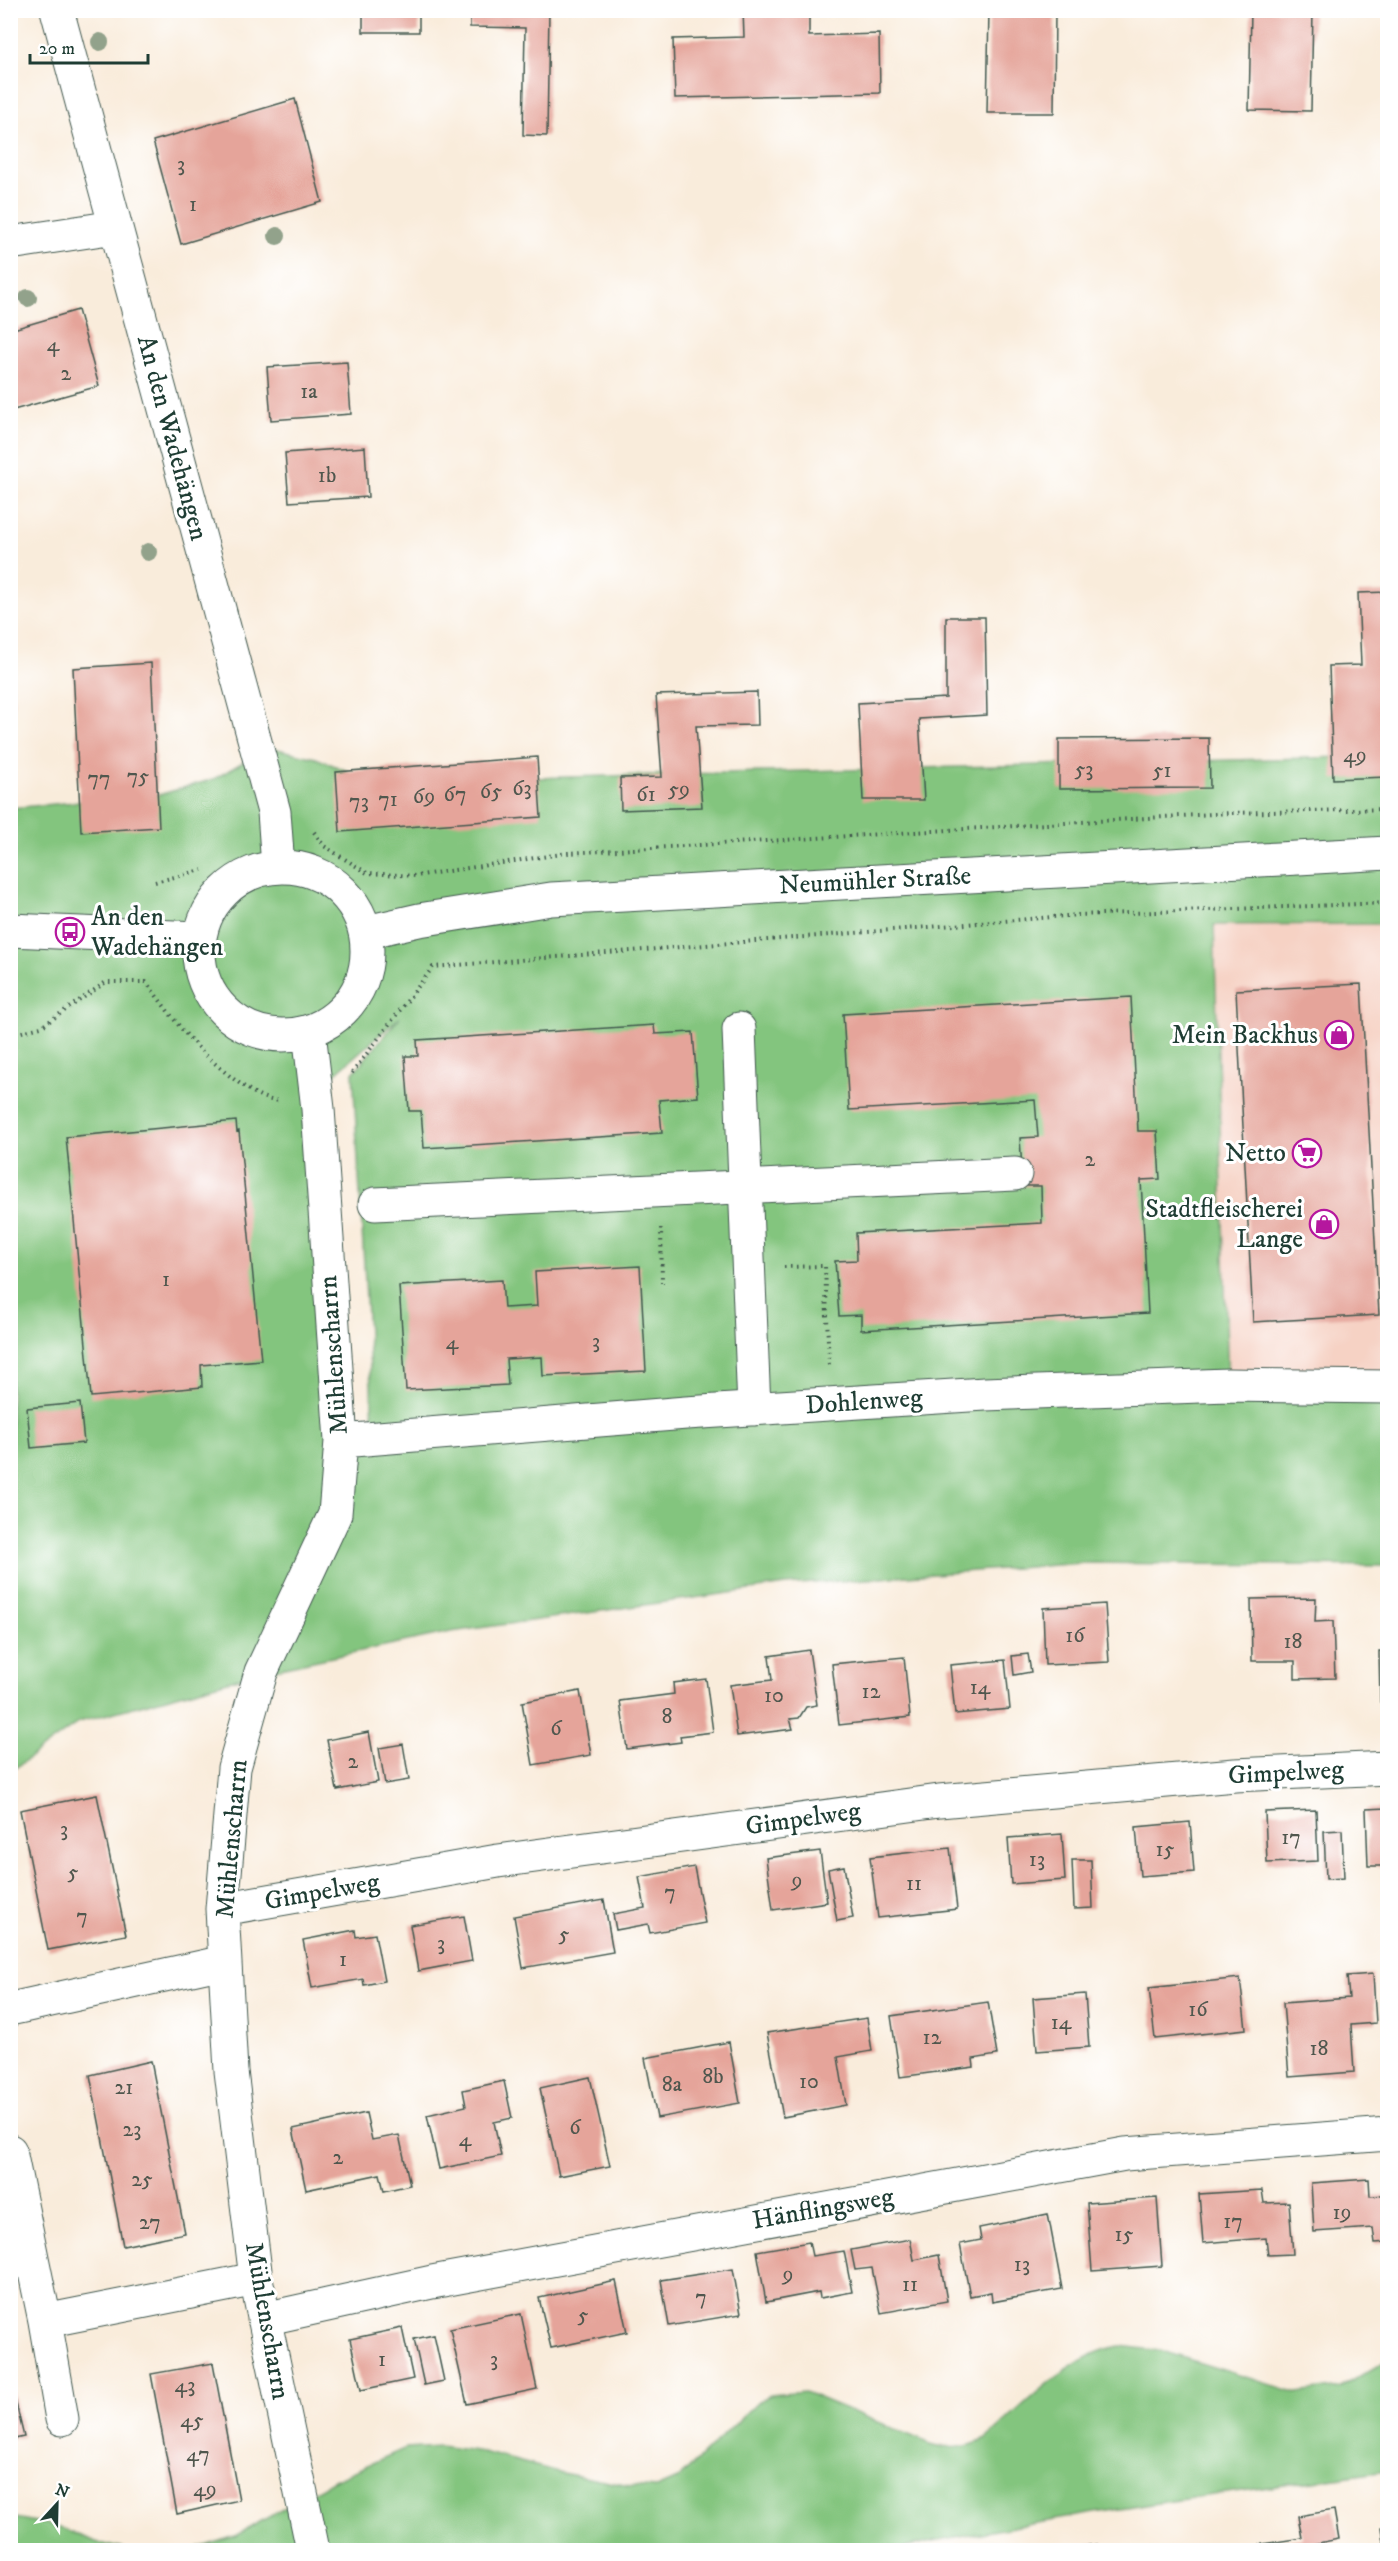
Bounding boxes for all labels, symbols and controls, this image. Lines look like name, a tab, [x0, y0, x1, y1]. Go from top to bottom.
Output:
scale bar	[30, 27, 148, 65]
text: 20 m	[39, 38, 75, 60]
house number: 3	[177, 151, 185, 178]
house number: 1	[189, 191, 197, 218]
house number: 4	[47, 331, 61, 358]
street label: An den Wadehängen	[129, 332, 215, 545]
house number: 2	[61, 360, 72, 387]
house number: 1a	[300, 378, 318, 405]
house number: 1b	[318, 462, 336, 489]
house number: 49	[1343, 742, 1367, 769]
house number: 53	[1074, 756, 1094, 783]
house number: 51	[1152, 757, 1172, 784]
house number: 75	[127, 763, 149, 790]
house number: 77	[87, 765, 111, 792]
house number: 63	[512, 775, 532, 802]
house number: 59	[668, 776, 690, 803]
house number: 65	[480, 778, 502, 805]
house number: 67	[443, 781, 467, 808]
house number: 61	[636, 781, 656, 808]
house number: 69	[413, 783, 435, 810]
house number: 71	[378, 786, 398, 813]
house number: 73	[349, 788, 369, 815]
street label: Neumühler Straße	[778, 859, 972, 903]
place label: An den Wadehängen	[90, 901, 224, 964]
bus stop icon: An den Wadehängen	[54, 916, 86, 948]
place label: Mein Backhus	[1172, 1019, 1318, 1052]
shop icon: Mein Backhus	[1323, 1019, 1355, 1051]
place label: Netto	[1225, 1137, 1286, 1170]
supermarket icon: Netto	[1291, 1137, 1323, 1169]
house number: 2	[1085, 1146, 1096, 1173]
place label: Stadtfleischerei Lange	[1145, 1193, 1303, 1256]
shop icon: Stadtfleischerei Lange	[1308, 1208, 1340, 1240]
house number: 1	[162, 1266, 170, 1293]
street label: Mühlenscharrn	[312, 1274, 356, 1436]
house number: 3	[592, 1328, 600, 1355]
house number: 4	[446, 1329, 460, 1356]
street label: Dohlenweg	[804, 1381, 924, 1423]
house number: 16	[1065, 1622, 1086, 1649]
house number: 18	[1283, 1628, 1303, 1655]
house number: 14	[970, 1674, 992, 1701]
house number: 12	[862, 1678, 881, 1705]
house number: 10	[764, 1682, 784, 1709]
house number: 8	[661, 1703, 673, 1730]
house number: 6	[550, 1715, 563, 1742]
house number: 2	[348, 1748, 359, 1775]
street label: Gimpelweg	[1227, 1753, 1345, 1793]
street label: Mühlenscharrn	[209, 1758, 255, 1920]
street label: Gimpelweg	[743, 1795, 863, 1843]
house number: 3	[60, 1816, 68, 1843]
house number: 17	[1281, 1824, 1301, 1851]
house number: 15	[1156, 1836, 1175, 1863]
house number: 13	[1029, 1846, 1045, 1873]
house number: 5	[68, 1859, 79, 1886]
street label: Gimpelweg	[262, 1866, 382, 1918]
house number: 9	[791, 1867, 802, 1894]
house number: 11	[906, 1870, 922, 1897]
house number: 7	[664, 1879, 676, 1906]
house number: 7	[76, 1903, 88, 1930]
house number: 5	[559, 1921, 570, 1948]
house number: 3	[437, 1930, 445, 1957]
house number: 1	[339, 1946, 347, 1973]
house number: 16	[1188, 1996, 1209, 2023]
house number: 14	[1051, 2009, 1073, 2036]
house number: 12	[923, 2024, 942, 2051]
house number: 18	[1309, 2035, 1329, 2062]
house number: 8b	[702, 2063, 724, 2090]
house number: 10	[799, 2068, 819, 2095]
house number: 8a	[662, 2071, 683, 2098]
house number: 21	[115, 2074, 133, 2101]
house number: 6	[569, 2114, 582, 2141]
house number: 23	[122, 2116, 142, 2143]
house number: 4	[459, 2126, 473, 2153]
house number: 2	[333, 2144, 344, 2171]
house number: 25	[131, 2166, 153, 2193]
street label: Hänflingsweg	[750, 2180, 896, 2238]
house number: 19	[1333, 2199, 1352, 2226]
house number: 17	[1223, 2208, 1243, 2235]
house number: 27	[139, 2209, 161, 2236]
house number: 15	[1115, 2221, 1134, 2248]
street label: Mühlenscharrn	[237, 2240, 297, 2403]
house number: 13	[1014, 2251, 1030, 2278]
house number: 9	[782, 2261, 793, 2288]
house number: 11	[902, 2271, 918, 2298]
house number: 7	[695, 2284, 707, 2311]
house number: 5	[578, 2302, 589, 2329]
house number: 1	[378, 2346, 386, 2373]
house number: 3	[490, 2346, 498, 2373]
house number: 43	[175, 2372, 195, 2399]
house number: 45	[180, 2407, 204, 2434]
house number: 47	[186, 2441, 210, 2468]
north arrow	[27, 2474, 87, 2534]
house number: 49	[193, 2476, 217, 2503]
text: N	[52, 2479, 72, 2503]

